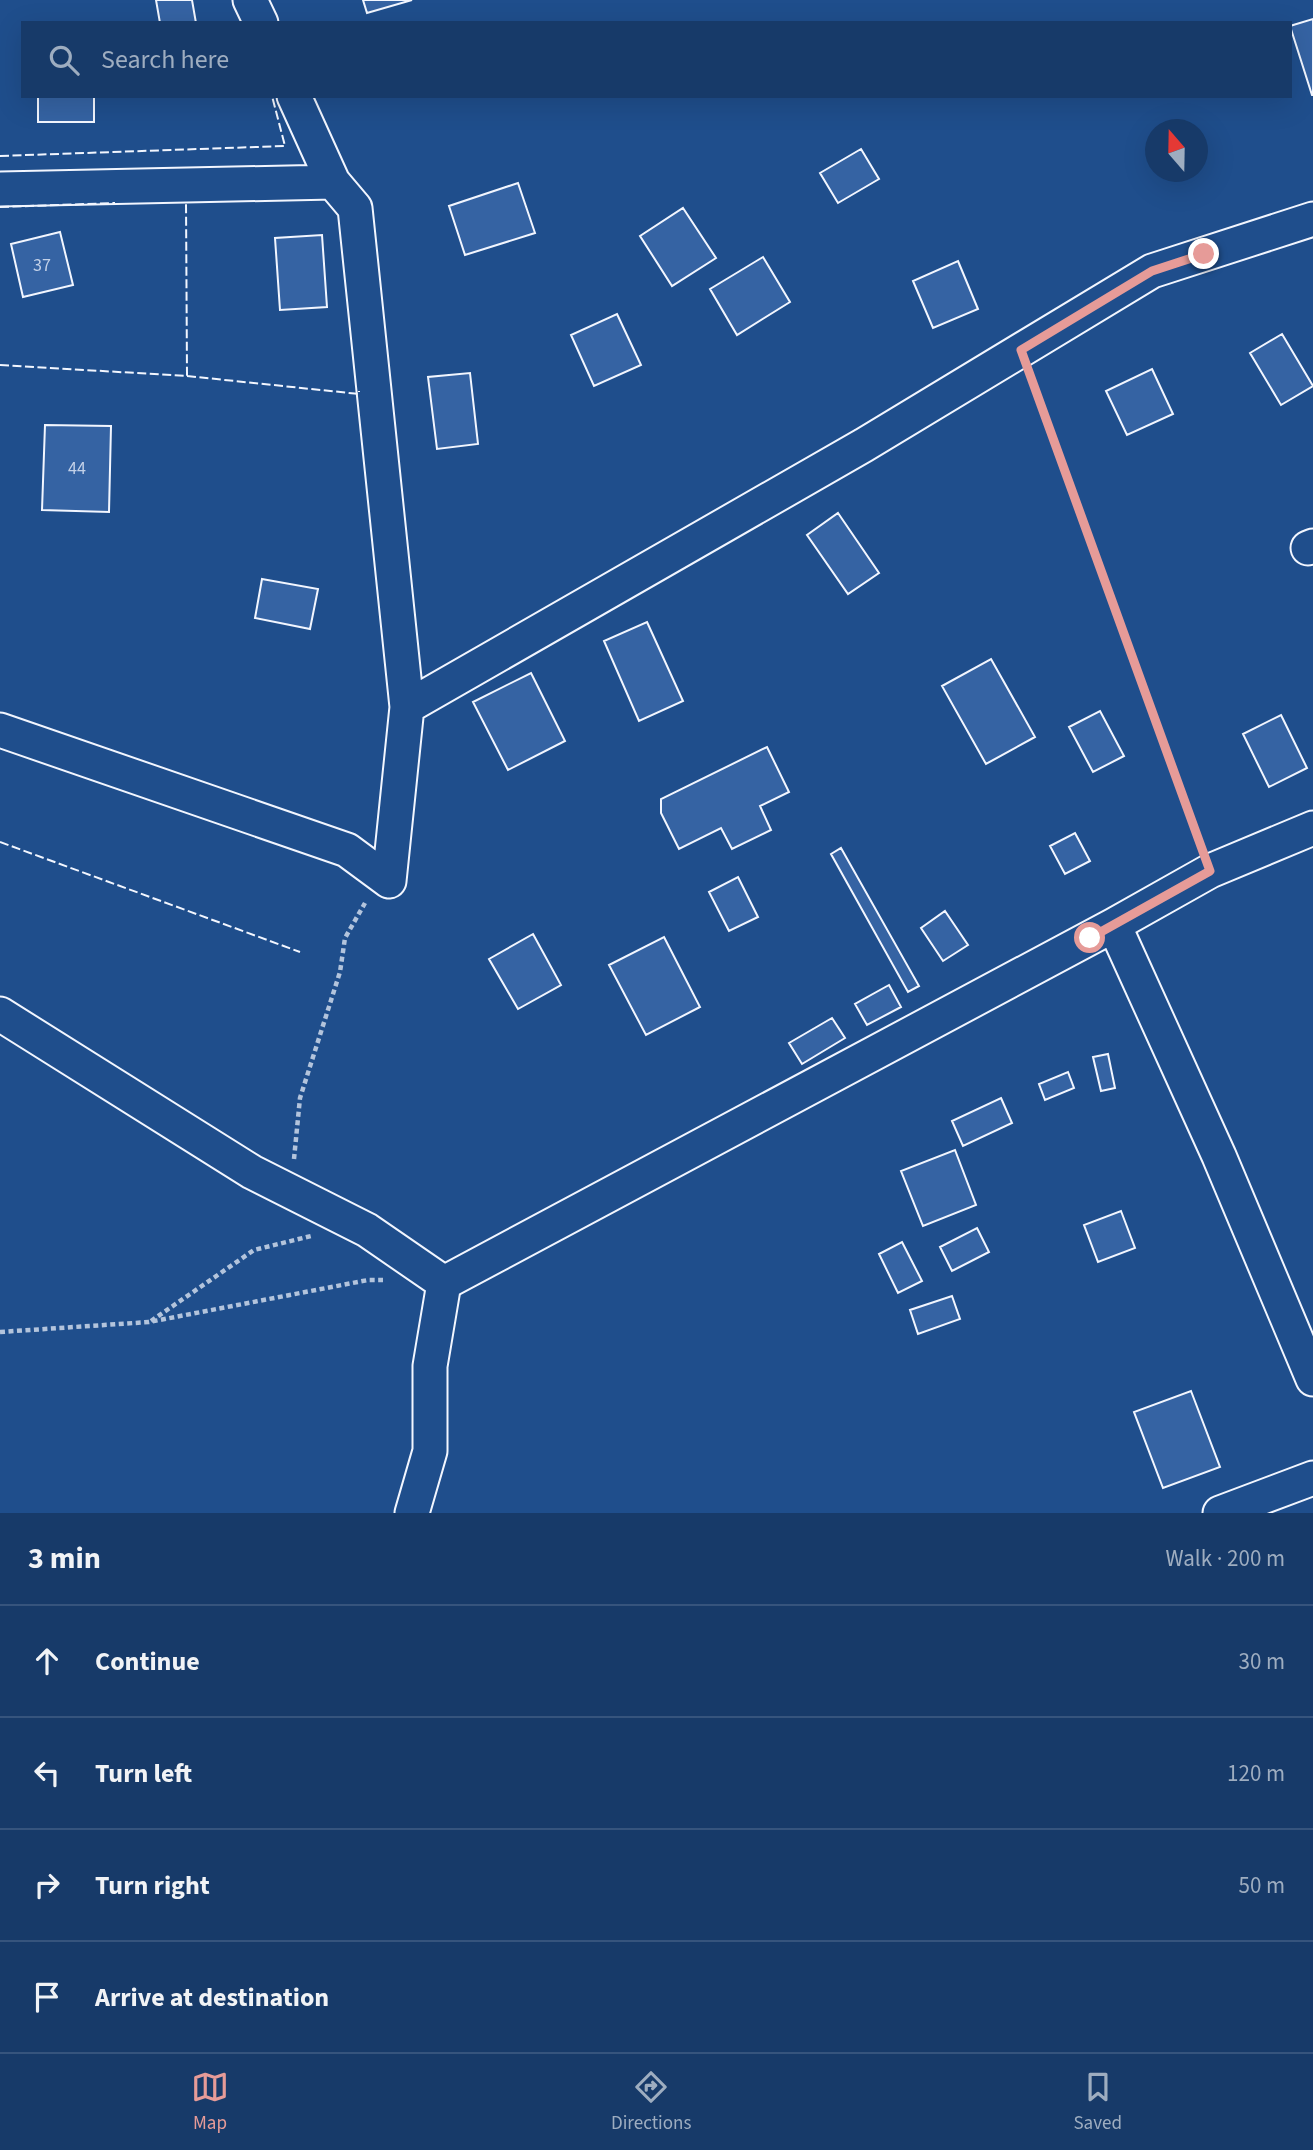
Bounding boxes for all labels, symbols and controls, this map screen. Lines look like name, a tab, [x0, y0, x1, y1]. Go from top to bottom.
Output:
search box	[21, 21, 1292, 98]
icon: search	[45, 41, 83, 79]
text: Search here	[101, 41, 229, 78]
north arrow	[1145, 119, 1208, 182]
route end	[1188, 238, 1219, 269]
house number: 37	[33, 253, 51, 278]
house number: 44	[68, 456, 86, 481]
route start	[1074, 922, 1105, 953]
text: 3 min	[28, 1537, 101, 1580]
text: Walk · 200 m	[1166, 1542, 1285, 1575]
icon: ahead	[28, 1642, 66, 1680]
text: Continue	[95, 1643, 200, 1680]
text: 30 m	[1238, 1645, 1285, 1678]
icon: left	[28, 1754, 66, 1792]
text: Turn left	[95, 1755, 192, 1792]
text: 120 m	[1227, 1757, 1285, 1790]
icon: right	[28, 1866, 66, 1904]
text: Turn right	[95, 1867, 210, 1904]
text: 50 m	[1238, 1869, 1285, 1902]
icon: arrive	[28, 1978, 66, 2016]
text: Arrive at destination	[95, 1979, 329, 2016]
tab: Map	[191, 2068, 229, 2137]
tab: Directions	[611, 2068, 691, 2137]
tab: Saved	[1073, 2068, 1122, 2137]

